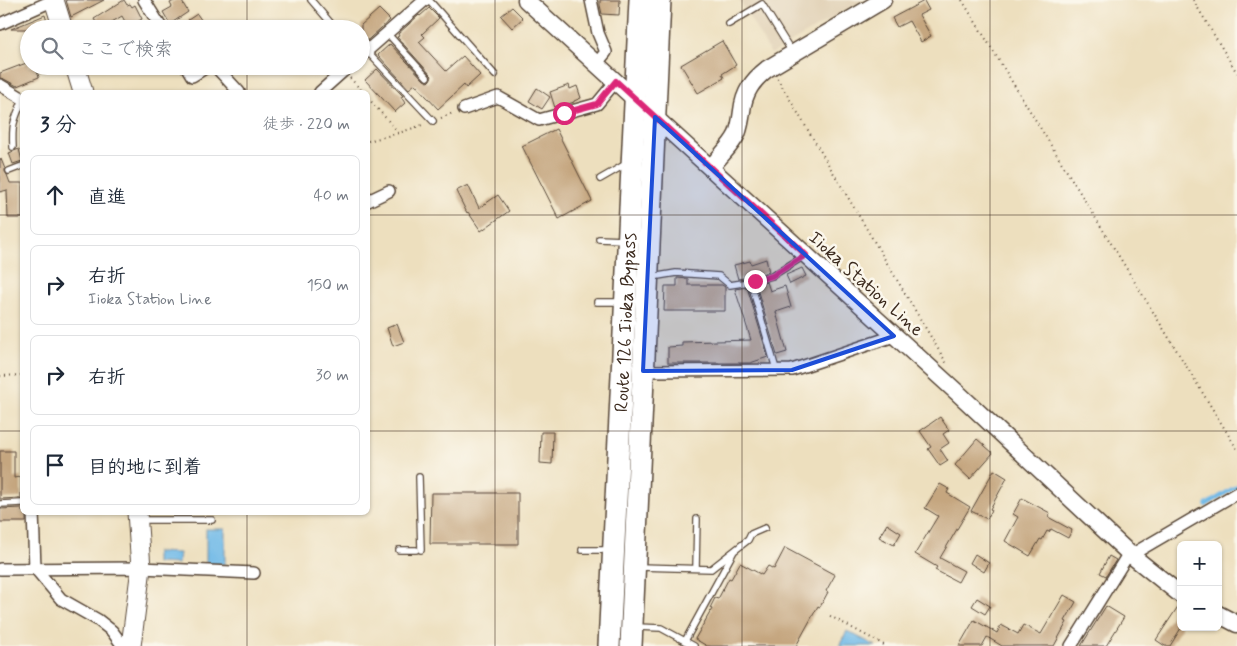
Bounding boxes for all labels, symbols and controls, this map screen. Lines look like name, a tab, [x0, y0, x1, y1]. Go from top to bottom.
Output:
search box	[20, 20, 370, 75]
icon: search	[38, 34, 66, 62]
text: ここで検索	[78, 37, 173, 62]
route start	[553, 102, 576, 125]
text: 3 分	[40, 111, 76, 139]
text: 徒歩 · 220 m	[263, 114, 350, 135]
icon: ahead	[41, 181, 69, 209]
text: 直進	[88, 185, 126, 210]
text: 40 m	[313, 185, 349, 206]
street label: Iioka Station Line	[803, 226, 929, 343]
street label: Route 126 Iioka Bypass	[609, 232, 643, 413]
text: 右折	[88, 264, 126, 289]
route end	[744, 270, 767, 293]
icon: right	[41, 271, 69, 299]
text: 150 m	[307, 275, 349, 296]
text: Iioka Station Line	[88, 289, 212, 310]
icon: right	[41, 361, 69, 389]
text: 右折	[88, 365, 126, 390]
text: 30 m	[316, 365, 349, 386]
icon: arrive	[41, 451, 69, 479]
text: 目的地に到着	[88, 455, 202, 480]
map controls	[1177, 541, 1222, 631]
button: +	[1177, 541, 1222, 586]
button: −	[1177, 586, 1222, 631]

